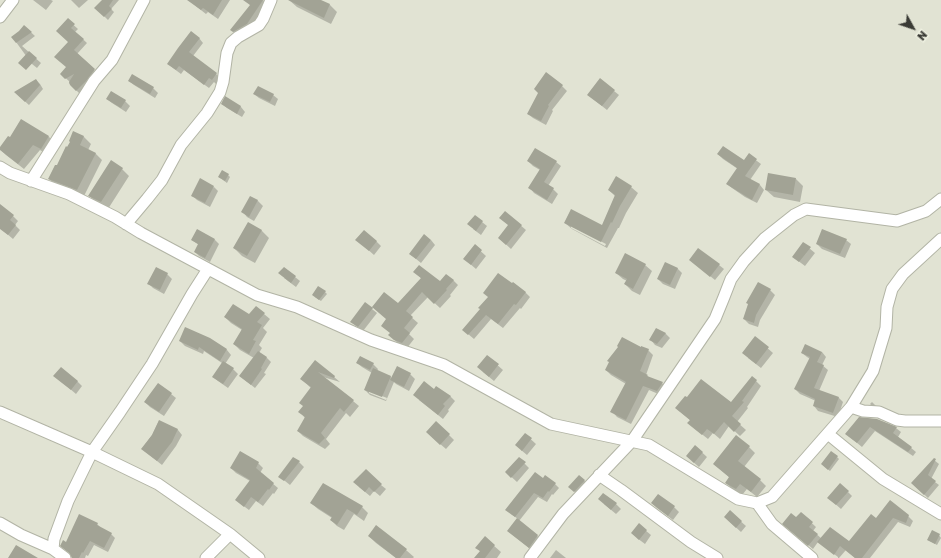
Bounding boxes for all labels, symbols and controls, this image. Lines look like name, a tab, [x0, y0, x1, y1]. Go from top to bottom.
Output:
north arrow	[893, 8, 933, 48]
text: N	[915, 29, 930, 43]

